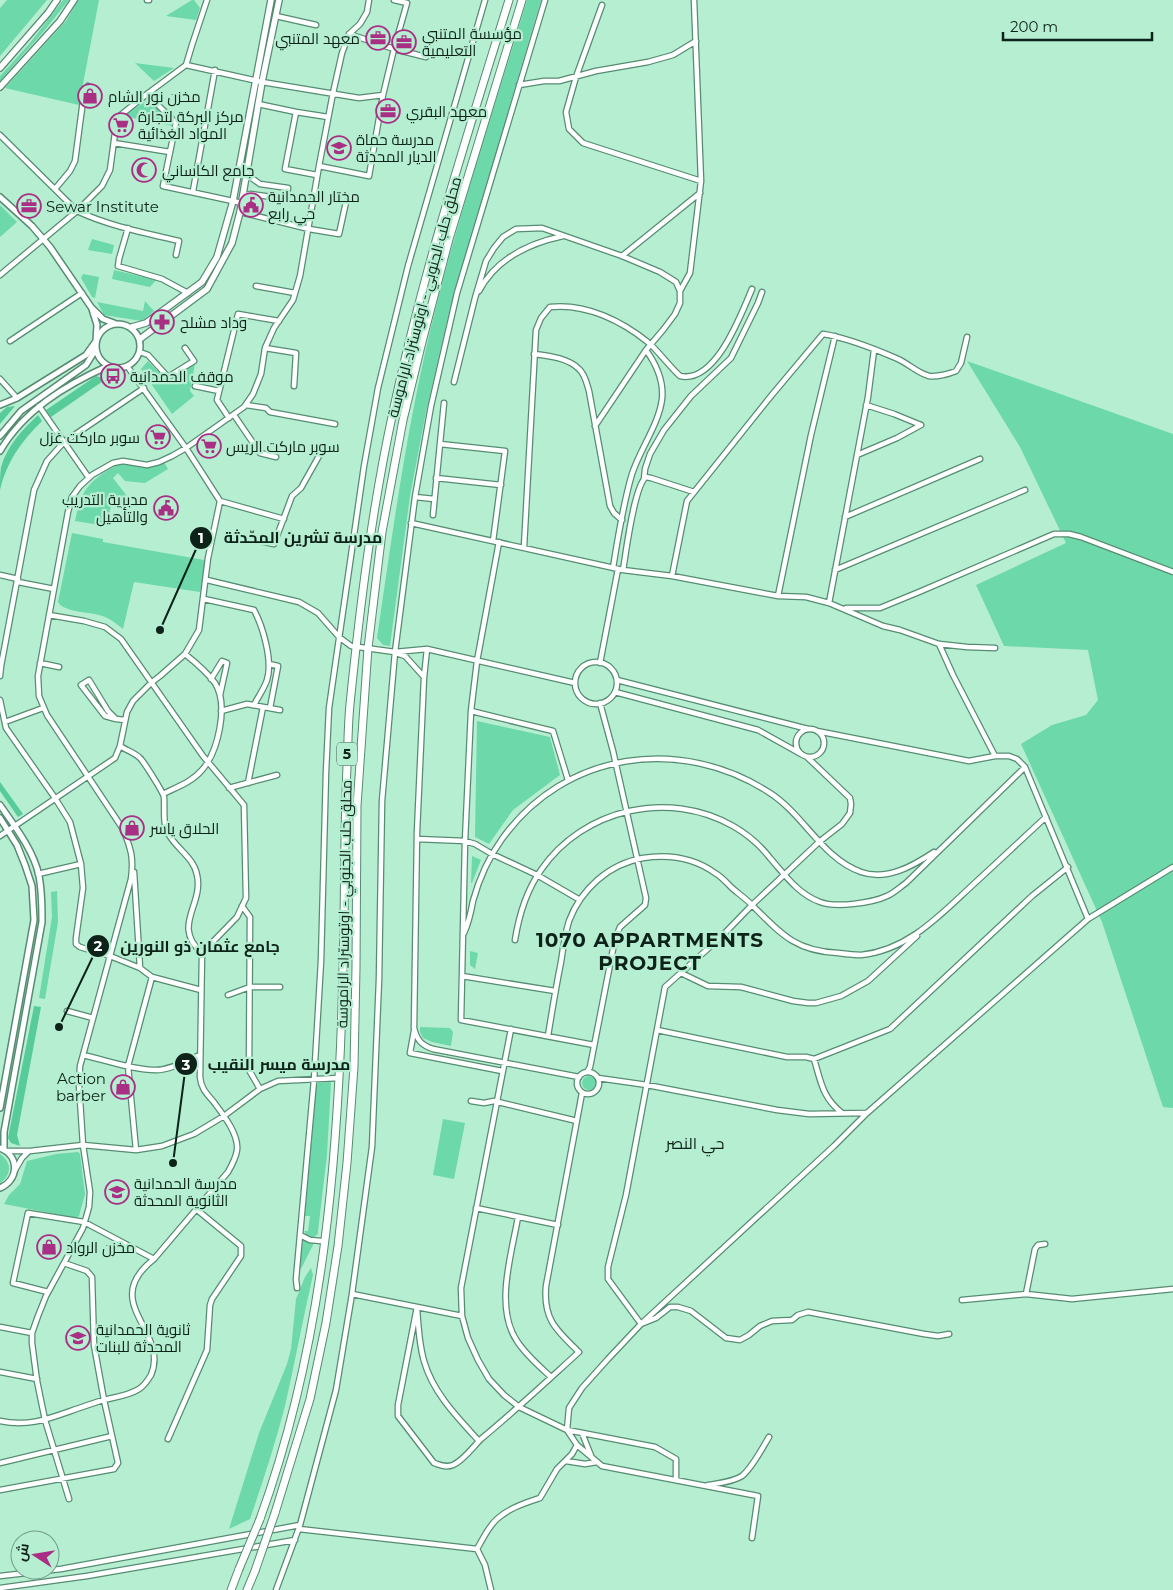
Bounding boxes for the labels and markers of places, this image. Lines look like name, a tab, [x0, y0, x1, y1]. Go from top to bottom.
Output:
place label: مؤسسة المتنبي التعليمية	[422, 24, 522, 60]
office icon: معهد المتنبي	[365, 25, 391, 51]
place label: معهد المتنبي	[275, 29, 360, 51]
office icon: مؤسسة المتنبي التعليمية	[391, 29, 417, 55]
shop icon: مخزن نور الشام	[77, 83, 103, 109]
place label: مخزن نور الشام	[108, 87, 201, 107]
office icon: معهد البقري	[375, 98, 401, 124]
place label: معهد البقري	[406, 102, 487, 124]
place label: مركز البركة لتجارة المواد الغذائية	[138, 107, 244, 143]
supermarket icon: مركز البركة لتجارة المواد الغذائية	[108, 112, 134, 138]
place label: مدرسة حماة الديار المحدثة	[356, 130, 437, 166]
school or university icon: مدرسة حماة الديار المحدثة	[326, 135, 352, 161]
mosque icon: جامع الكاساني	[131, 157, 157, 183]
place label: جامع الكاساني	[162, 161, 254, 183]
place label: مختار الحمدانية حي رابع	[268, 187, 360, 226]
public building icon: مختار الحمدانية حي رابع	[238, 192, 264, 218]
office icon: Sewar Institute	[16, 193, 42, 219]
place label: Sewar Institute	[46, 197, 159, 216]
pharmacy icon: وداد مشلح	[149, 309, 175, 335]
place label: وداد مشلح	[180, 313, 247, 334]
bus stop icon: موقف الحمدانية	[100, 363, 126, 389]
place label: موقف الحمدانية	[130, 367, 234, 386]
supermarket icon: سوبر ماركت غزل	[145, 424, 171, 450]
place label: سوبر ماركت غزل	[40, 428, 140, 447]
supermarket icon: سوبر ماركت الريس	[196, 433, 222, 459]
place label: سوبر ماركت الريس	[226, 437, 340, 457]
place label: مديرية التدريب والتأهيل	[62, 490, 148, 527]
public building icon: مديرية التدريب والتأهيل	[153, 495, 179, 521]
callout: مدرسة تشرين المحّدثة	[188, 522, 392, 553]
shop icon: الحلاق ياسر	[119, 815, 145, 841]
place label: الحلاق ياسر	[149, 819, 219, 839]
callout: جامع عثمان ذو النورين	[85, 931, 290, 962]
callout: مدرسة ميسر النقيب	[173, 1049, 361, 1080]
place label: Action barber	[56, 1069, 106, 1105]
shop icon: Action barber	[110, 1074, 136, 1100]
place label: مدرسة الحمدانية الثانوية المحدثة	[134, 1174, 237, 1210]
school or university icon: مدرسة الحمدانية الثانوية المحدثة	[104, 1179, 130, 1205]
shop icon: مخزن الرواد	[36, 1234, 62, 1260]
place label: مخزن الرواد	[66, 1238, 135, 1258]
place label: ثانوية الحمدانية المحدثة للبنات	[96, 1320, 190, 1356]
school or university icon: ثانوية الحمدانية المحدثة للبنات	[65, 1325, 91, 1351]

